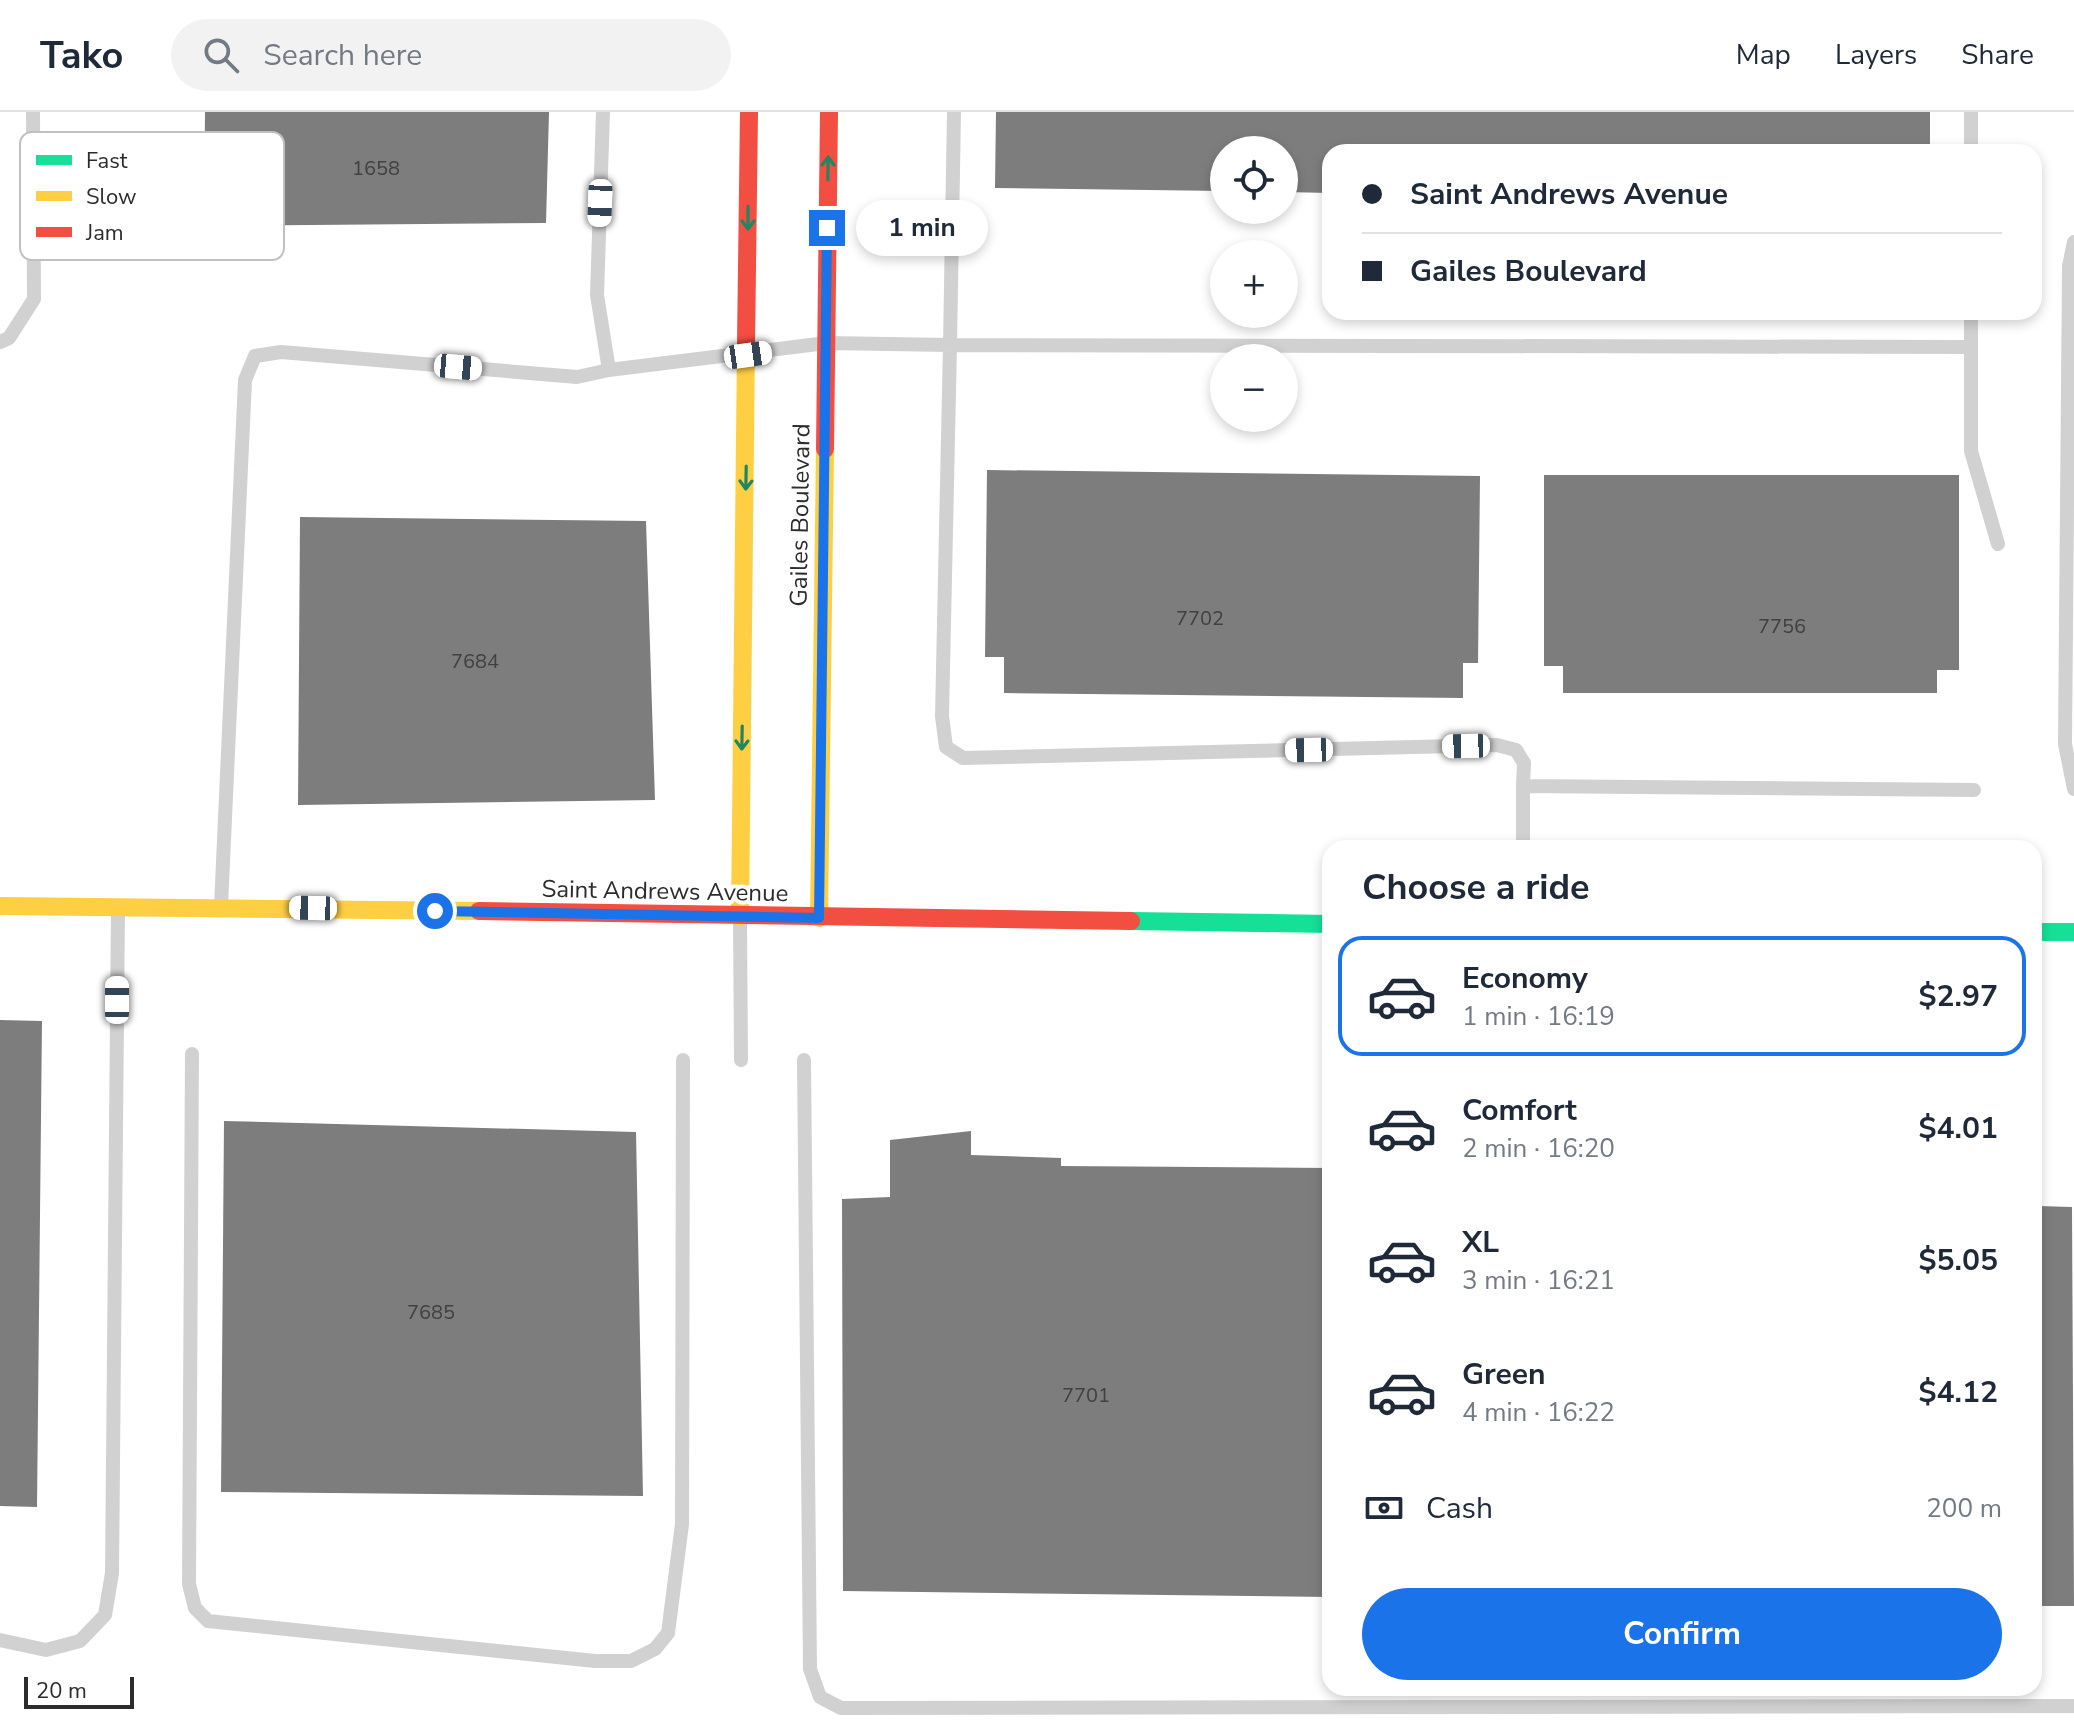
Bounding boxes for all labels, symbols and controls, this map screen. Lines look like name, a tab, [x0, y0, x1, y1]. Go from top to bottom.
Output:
search box	[171, 19, 731, 91]
text: Tako	[40, 30, 123, 81]
icon: search	[199, 33, 243, 77]
text: Search here	[263, 35, 422, 76]
text: Map	[1736, 36, 1791, 74]
text: Layers	[1835, 36, 1917, 74]
text: Share	[1961, 36, 2034, 74]
legend	[20, 132, 284, 260]
map controls	[1210, 136, 1298, 432]
button: locate	[1210, 136, 1298, 224]
text: Fast	[86, 146, 128, 176]
house number: 1658	[352, 155, 400, 182]
one-way arrow	[820, 155, 836, 182]
text: Saint Andrews Avenue	[1410, 174, 1728, 215]
car	[587, 179, 613, 227]
text: Slow	[86, 182, 137, 212]
callout: 1 min	[855, 200, 987, 256]
one-way arrow	[740, 204, 756, 231]
route end	[809, 210, 845, 246]
text: 1 min	[888, 210, 956, 245]
text: Jam	[85, 218, 124, 248]
button: +	[1210, 240, 1298, 328]
text: Gailes Boulevard	[1410, 251, 1647, 292]
car	[723, 340, 773, 370]
button: −	[1210, 344, 1298, 432]
car	[433, 353, 483, 381]
street label: Gailes Boulevard	[782, 423, 818, 607]
one-way arrow	[738, 464, 754, 491]
house number: 7702	[1176, 605, 1224, 632]
house number: 7756	[1758, 613, 1806, 640]
house number: 7684	[451, 648, 499, 675]
one-way arrow	[734, 724, 750, 751]
car	[1442, 734, 1490, 758]
car	[1285, 738, 1333, 762]
text: Choose a ride	[1362, 863, 1590, 912]
street label: Saint Andrews Avenue	[541, 873, 789, 909]
route start	[417, 893, 453, 929]
car	[289, 896, 337, 920]
text: Economy	[1462, 958, 1588, 999]
icon: car	[1366, 960, 1438, 1032]
car	[105, 976, 129, 1024]
text: $2.97	[1919, 976, 1998, 1017]
text: 1 min · 16:19	[1462, 999, 1615, 1034]
text: Comfort	[1462, 1090, 1577, 1131]
icon: car	[1366, 1092, 1438, 1164]
text: $4.01	[1919, 1108, 1998, 1149]
text: 2 min · 16:20	[1462, 1131, 1615, 1166]
text: XL	[1462, 1222, 1499, 1263]
icon: car	[1366, 1224, 1438, 1296]
text: $5.05	[1919, 1240, 1998, 1281]
text: 3 min · 16:21	[1462, 1263, 1615, 1298]
house number: 7685	[407, 1299, 455, 1326]
text: Green	[1462, 1354, 1546, 1395]
icon: car	[1366, 1356, 1438, 1428]
text: $4.12	[1919, 1372, 1998, 1413]
house number: 7701	[1062, 1382, 1110, 1409]
text: 4 min · 16:22	[1462, 1395, 1615, 1430]
icon: cash	[1362, 1486, 1406, 1530]
text: Cash	[1426, 1488, 1493, 1529]
text: 200 m	[1926, 1491, 2002, 1526]
button: Confirm	[1362, 1588, 2002, 1680]
scale bar	[24, 1673, 134, 1709]
text: 20 m	[36, 1676, 87, 1706]

